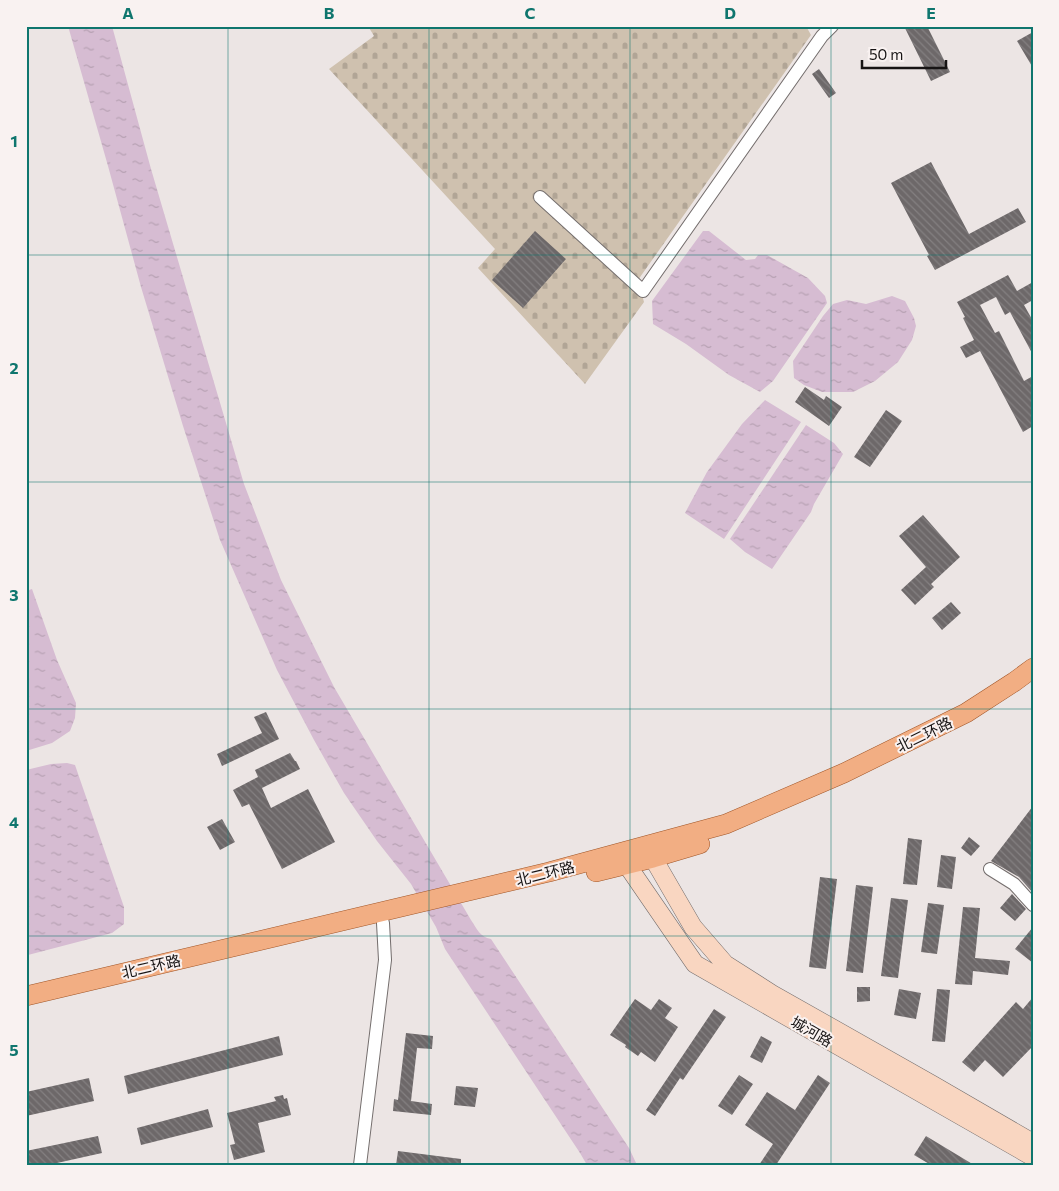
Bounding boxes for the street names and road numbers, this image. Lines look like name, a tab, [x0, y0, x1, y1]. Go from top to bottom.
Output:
street label: 北二环路	[893, 713, 955, 755]
street label: 北二环路	[514, 857, 576, 889]
street label: 北二环路	[120, 950, 182, 982]
street label: 城河路	[788, 1012, 836, 1050]

